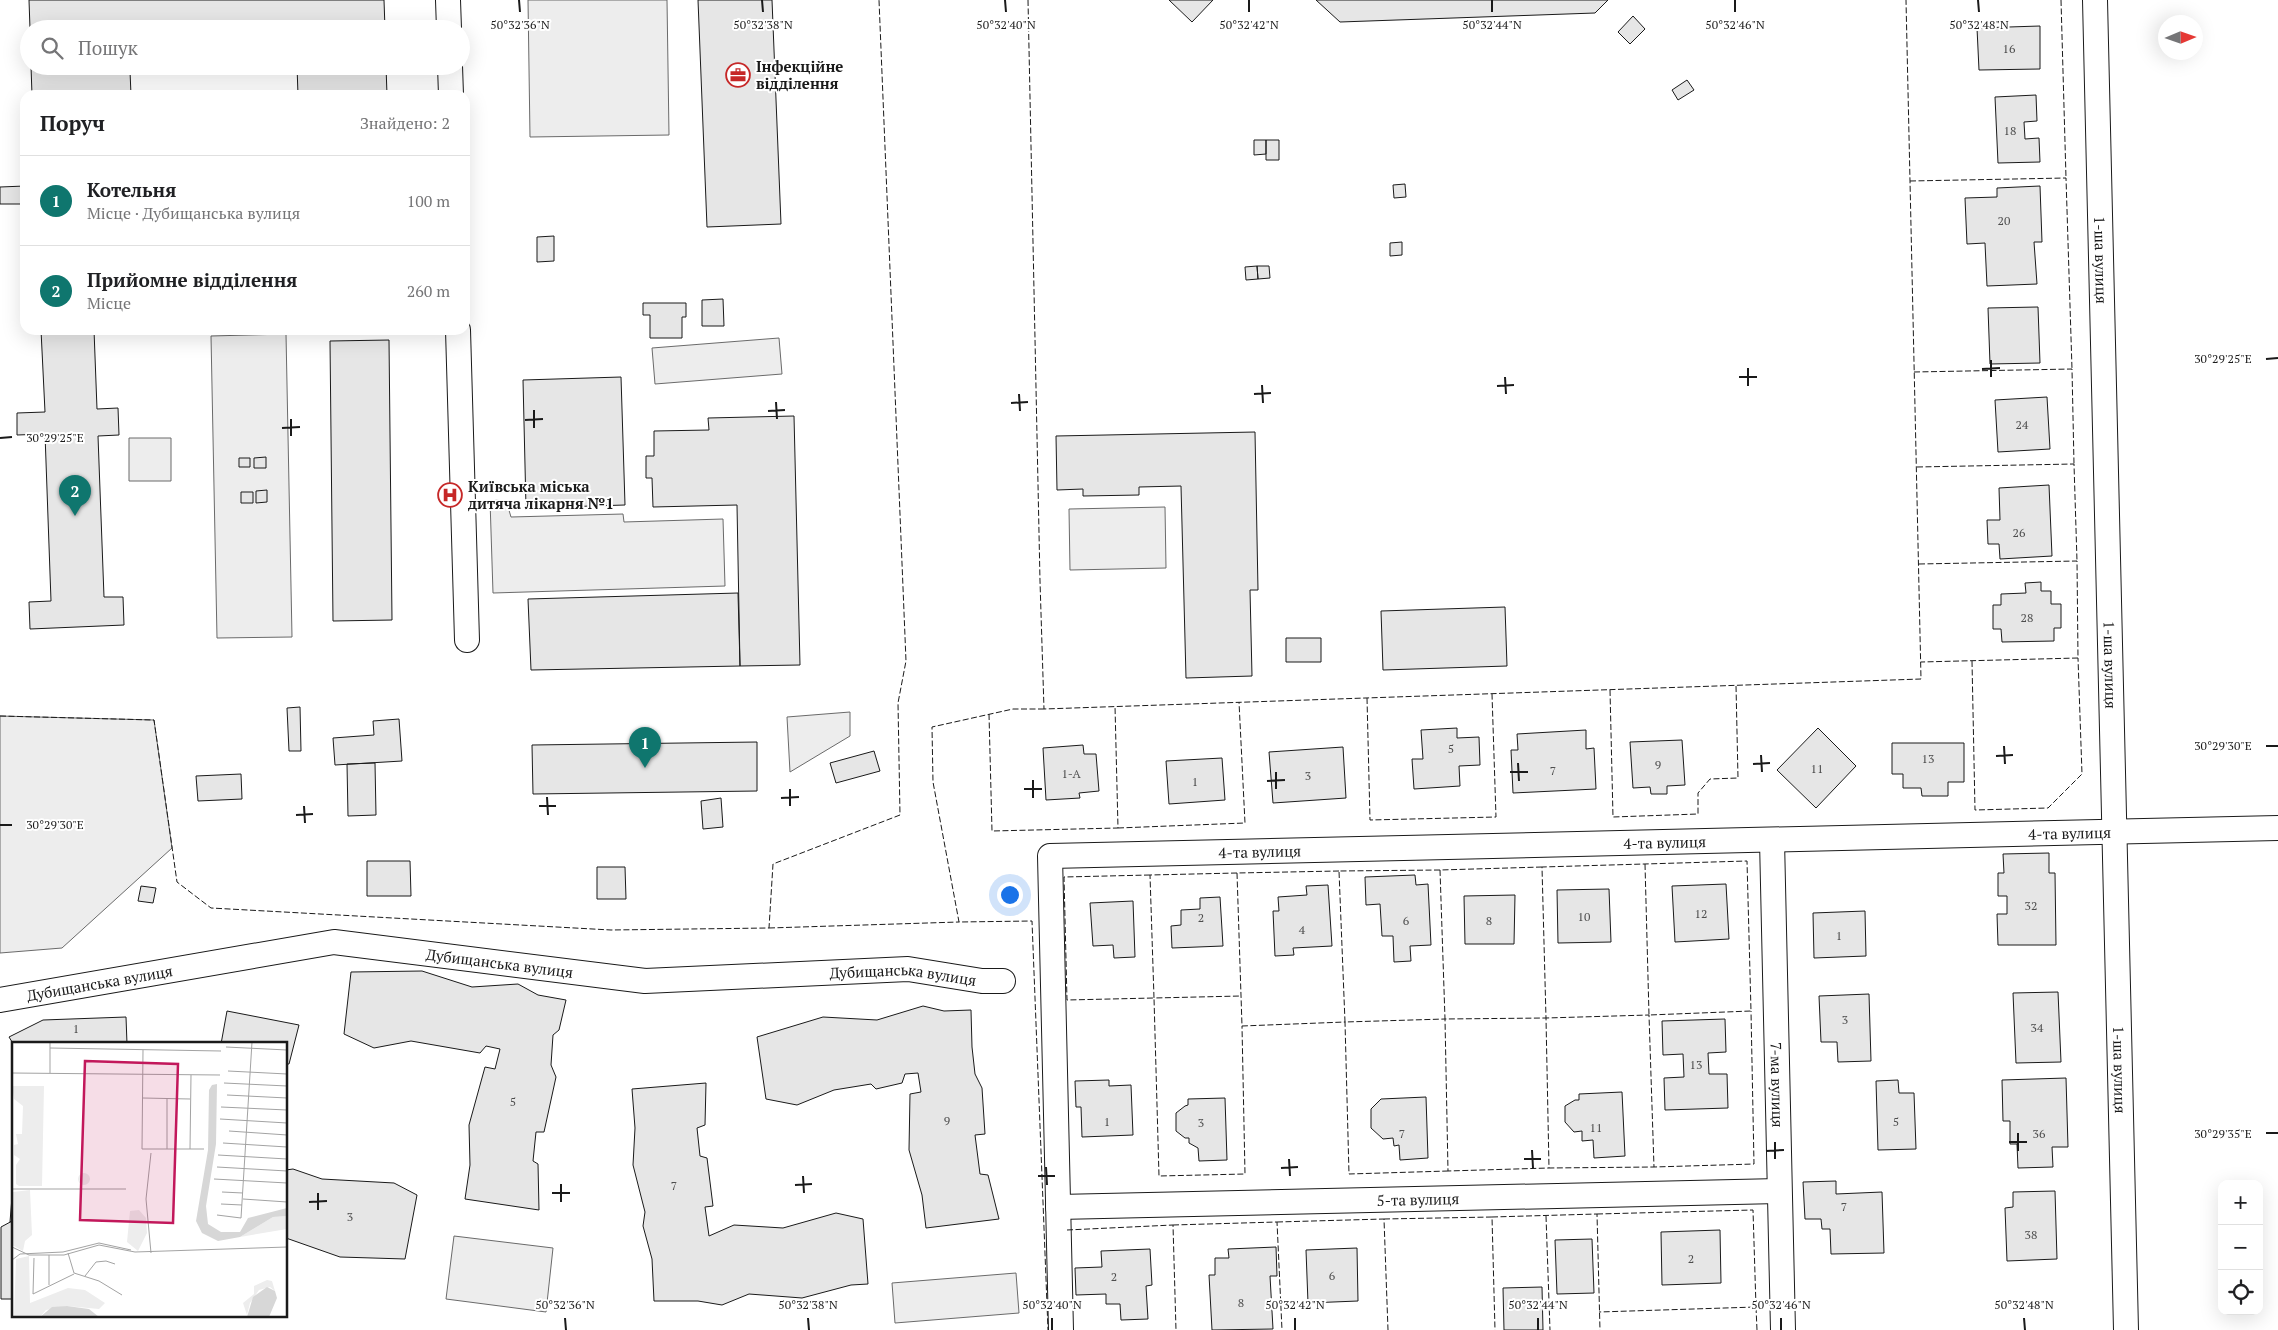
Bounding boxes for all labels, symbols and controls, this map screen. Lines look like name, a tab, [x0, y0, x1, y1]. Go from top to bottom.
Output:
north arrow	[2158, 15, 2203, 60]
text: 50°32'36"N	[490, 17, 550, 32]
text: 50°32'38"N	[733, 17, 793, 32]
text: 50°32'40"N	[976, 17, 1036, 32]
text: 50°32'42"N	[1219, 17, 1279, 32]
text: 50°32'44"N	[1462, 17, 1522, 32]
text: 50°32'46"N	[1705, 17, 1765, 32]
text: 50°32'48"N	[1949, 17, 2009, 32]
search box	[20, 20, 470, 75]
icon: search	[38, 34, 66, 62]
text: Пошук	[78, 35, 138, 60]
house number: 16	[2003, 41, 2016, 56]
place label: Інфекційне відділення	[756, 56, 843, 93]
office icon: Інфекційне відділення	[725, 62, 751, 88]
text: Поруч	[40, 109, 105, 137]
text: Знайдено: 2	[360, 112, 450, 134]
house number: 18	[2004, 123, 2016, 138]
text: Котельня	[87, 177, 176, 202]
text: 1	[51, 190, 61, 212]
text: 100 m	[407, 190, 450, 212]
text: Місце · Дубищанська вулиця	[87, 202, 300, 224]
house number: 20	[1998, 213, 2010, 228]
street label: 1-ша вулиця	[2090, 216, 2112, 304]
text: Прийомне відділення	[87, 267, 297, 292]
text: 2	[51, 280, 61, 302]
text: 260 m	[407, 280, 450, 302]
text: Місце	[87, 292, 131, 314]
text: 30°29'25"E	[2194, 351, 2252, 366]
house number: 24	[2016, 417, 2029, 432]
text: 30°29'25"E	[26, 430, 84, 445]
pin: 2	[59, 475, 91, 516]
place label: Київська міська дитяча лікарня №1	[468, 476, 614, 513]
hospital icon: Київська міська дитяча лікарня №1	[437, 482, 463, 508]
house number: 26	[2013, 525, 2026, 540]
house number: 28	[2021, 610, 2033, 625]
street label: 1-ша вулиця	[2099, 621, 2122, 709]
pin: 1	[629, 727, 661, 768]
text: 30°29'30"E	[2194, 738, 2252, 753]
house number: 5	[1448, 741, 1454, 756]
house number: 13	[1922, 751, 1934, 766]
house number: 9	[1655, 757, 1661, 772]
house number: 11	[1811, 761, 1823, 776]
house number: 7	[1550, 763, 1556, 778]
house number: 1-А	[1061, 766, 1081, 781]
house number: 3	[1305, 768, 1311, 783]
house number: 1	[1192, 774, 1198, 789]
text: 30°29'30"E	[26, 817, 84, 832]
street label: 4-та вулиця	[2028, 822, 2111, 844]
street label: 4-та вулиця	[1623, 831, 1706, 853]
street label: 4-та вулиця	[1218, 840, 1301, 862]
your location	[997, 882, 1023, 908]
house number: 32	[2025, 898, 2037, 913]
house number: 12	[1695, 906, 1707, 921]
house number: 10	[1578, 909, 1590, 924]
house number: 2	[1198, 910, 1204, 925]
house number: 6	[1403, 913, 1410, 928]
house number: 8	[1486, 913, 1492, 928]
house number: 4	[1299, 922, 1306, 937]
house number: 1	[1836, 928, 1842, 943]
street label: Дубищанська вулиця	[425, 944, 574, 982]
street label: Дубищанська вулиця	[829, 959, 978, 990]
street label: Дубищанська вулиця	[25, 960, 174, 1005]
house number: 3	[1842, 1012, 1848, 1027]
house number: 34	[2031, 1020, 2044, 1035]
house number: 1	[73, 1021, 79, 1036]
street label: 1-ша вулиця	[2109, 1026, 2131, 1114]
inset map	[12, 1042, 288, 1318]
street label: 7-ма вулиця	[1767, 1042, 1788, 1128]
house number: 13	[1690, 1057, 1702, 1072]
house number: 5	[510, 1094, 516, 1109]
house number: 9	[944, 1113, 950, 1128]
house number: 1	[1104, 1114, 1110, 1129]
house number: 5	[1893, 1114, 1899, 1129]
house number: 3	[1198, 1115, 1204, 1130]
house number: 11	[1590, 1120, 1602, 1135]
house number: 7	[1399, 1126, 1405, 1141]
house number: 36	[2033, 1126, 2046, 1141]
text: 30°29'35"E	[2194, 1126, 2252, 1141]
house number: 7	[671, 1178, 677, 1193]
map controls	[2218, 1180, 2263, 1315]
button: +	[2218, 1180, 2263, 1225]
street label: 5-та вулиця	[1376, 1188, 1460, 1210]
house number: 7	[1841, 1199, 1847, 1214]
house number: 3	[347, 1209, 353, 1224]
button: −	[2218, 1225, 2263, 1270]
house number: 38	[2025, 1227, 2037, 1242]
house number: 2	[1688, 1251, 1694, 1266]
house number: 6	[1329, 1268, 1336, 1283]
house number: 2	[1111, 1269, 1117, 1284]
button: locate	[2218, 1270, 2263, 1315]
house number: 8	[1238, 1295, 1244, 1310]
text: 50°32'36"N	[535, 1297, 595, 1312]
text: 50°32'38"N	[778, 1297, 838, 1312]
text: 50°32'40"N	[1022, 1297, 1082, 1312]
text: 50°32'42"N	[1265, 1297, 1325, 1312]
text: 50°32'44"N	[1508, 1297, 1568, 1312]
text: 50°32'46"N	[1751, 1297, 1811, 1312]
text: 50°32'48"N	[1994, 1297, 2054, 1312]

